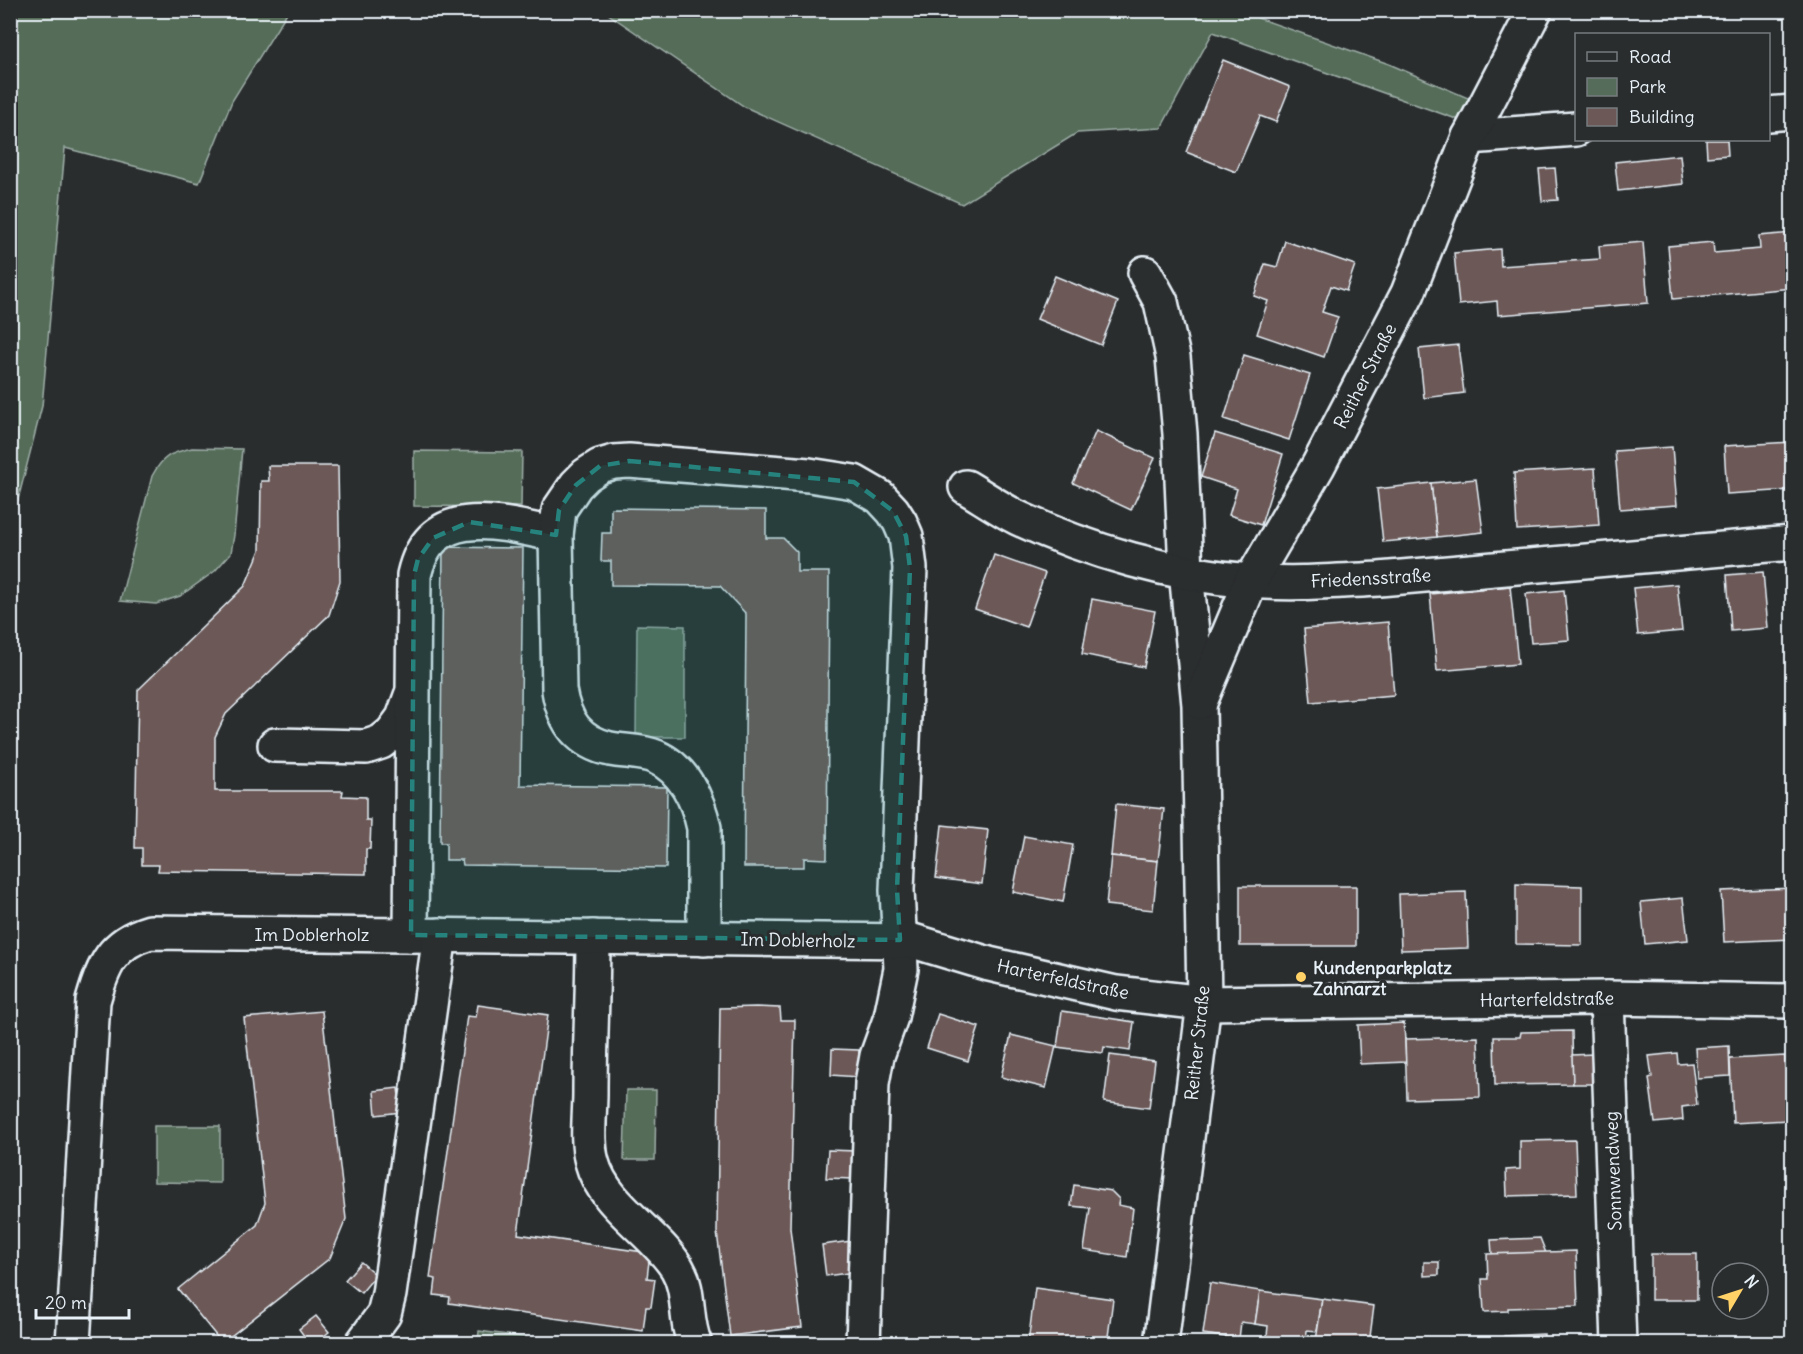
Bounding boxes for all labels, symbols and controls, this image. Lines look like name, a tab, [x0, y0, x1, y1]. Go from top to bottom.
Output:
legend	[1575, 33, 1770, 141]
text: Road	[1629, 45, 1672, 68]
text: Park	[1629, 75, 1666, 98]
text: Building	[1629, 105, 1694, 128]
street label: Reither Straße	[1329, 319, 1401, 433]
street label: Friedensstraße	[1310, 563, 1432, 593]
street label: Im Doblerholz	[255, 923, 370, 946]
street label: Im Doblerholz	[740, 927, 856, 953]
street label: Harterfeldstraße	[995, 954, 1131, 1004]
place label: Kundenparkplatz Zahnarzt	[1313, 956, 1452, 1000]
marker: Kundenparkplatz Zahnarzt	[1294, 970, 1308, 984]
street label: Reither Straße	[1180, 984, 1214, 1102]
street label: Harterfeldstraße	[1480, 986, 1614, 1012]
street label: Sonnwendweg	[1599, 1111, 1627, 1231]
north arrow	[1710, 1261, 1770, 1321]
text: N	[1740, 1271, 1763, 1292]
scale bar	[36, 1282, 129, 1320]
text: 20 m	[45, 1291, 87, 1314]

